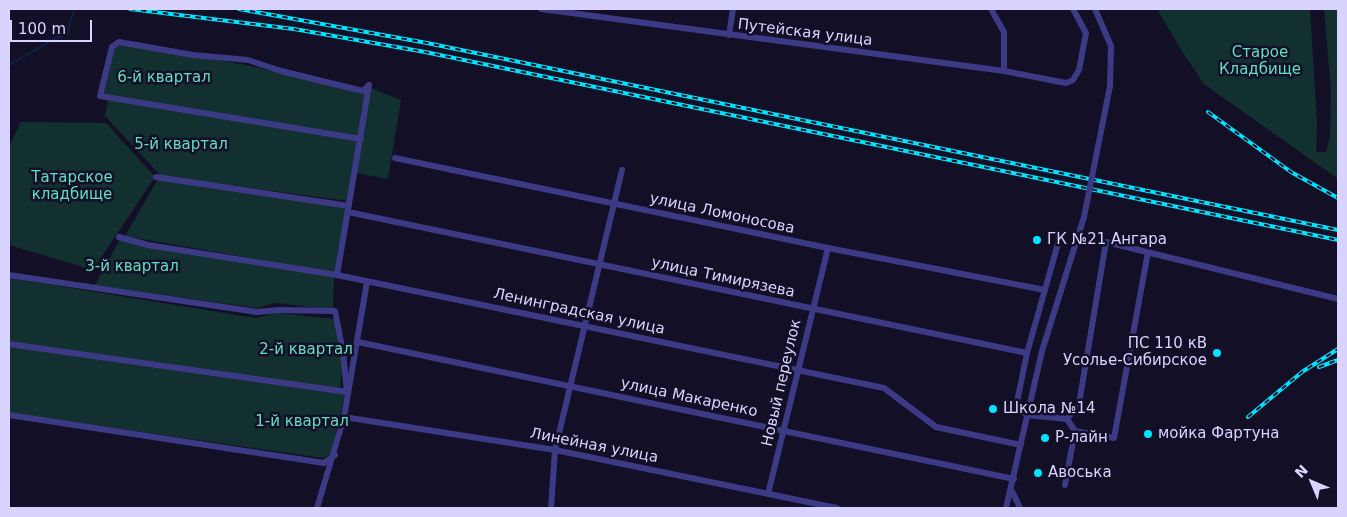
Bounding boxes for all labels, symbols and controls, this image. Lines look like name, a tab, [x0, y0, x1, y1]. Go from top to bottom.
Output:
scale bar	[12, 10, 95, 42]
street label: Путейская улица	[737, 16, 873, 50]
text: 100 m	[18, 20, 66, 38]
park label: Старое Кладбище	[1219, 44, 1301, 79]
park label: 6-й квартал	[117, 69, 211, 87]
park label: 5-й квартал	[134, 136, 228, 154]
park label: Татарское кладбище	[31, 169, 113, 204]
street label: улица Ломоносова	[648, 190, 796, 238]
place label: ГК №21 Ангара	[1047, 231, 1167, 249]
marker: ГК №21 Ангара	[1031, 234, 1043, 246]
street label: улица Тимирязева	[650, 254, 796, 302]
park label: 3-й квартал	[85, 258, 179, 276]
street label: Ленинградская улица	[492, 285, 666, 339]
street label: Новый переулок	[759, 318, 805, 448]
place label: ПС 110 кВ Усолье-Сибирское	[1063, 335, 1207, 370]
park label: 2-й квартал	[259, 341, 353, 359]
marker: ПС 110 кВ Усолье-Сибирское	[1211, 347, 1223, 359]
street label: улица Макаренко	[619, 375, 759, 421]
place label: Школа №14	[1003, 400, 1096, 418]
marker: Школа №14	[987, 403, 999, 415]
park label: 1-й квартал	[255, 413, 349, 431]
street label: Линейная улица	[528, 425, 660, 467]
place label: мойка Фартуна	[1158, 425, 1280, 443]
marker: мойка Фартуна	[1142, 428, 1154, 440]
place label: Р-лайн	[1055, 429, 1108, 447]
marker: Р-лайн	[1039, 432, 1051, 444]
north arrow	[1287, 457, 1337, 507]
text: N	[1292, 462, 1311, 481]
place label: Авоська	[1048, 464, 1112, 482]
marker: Авоська	[1032, 467, 1044, 479]

